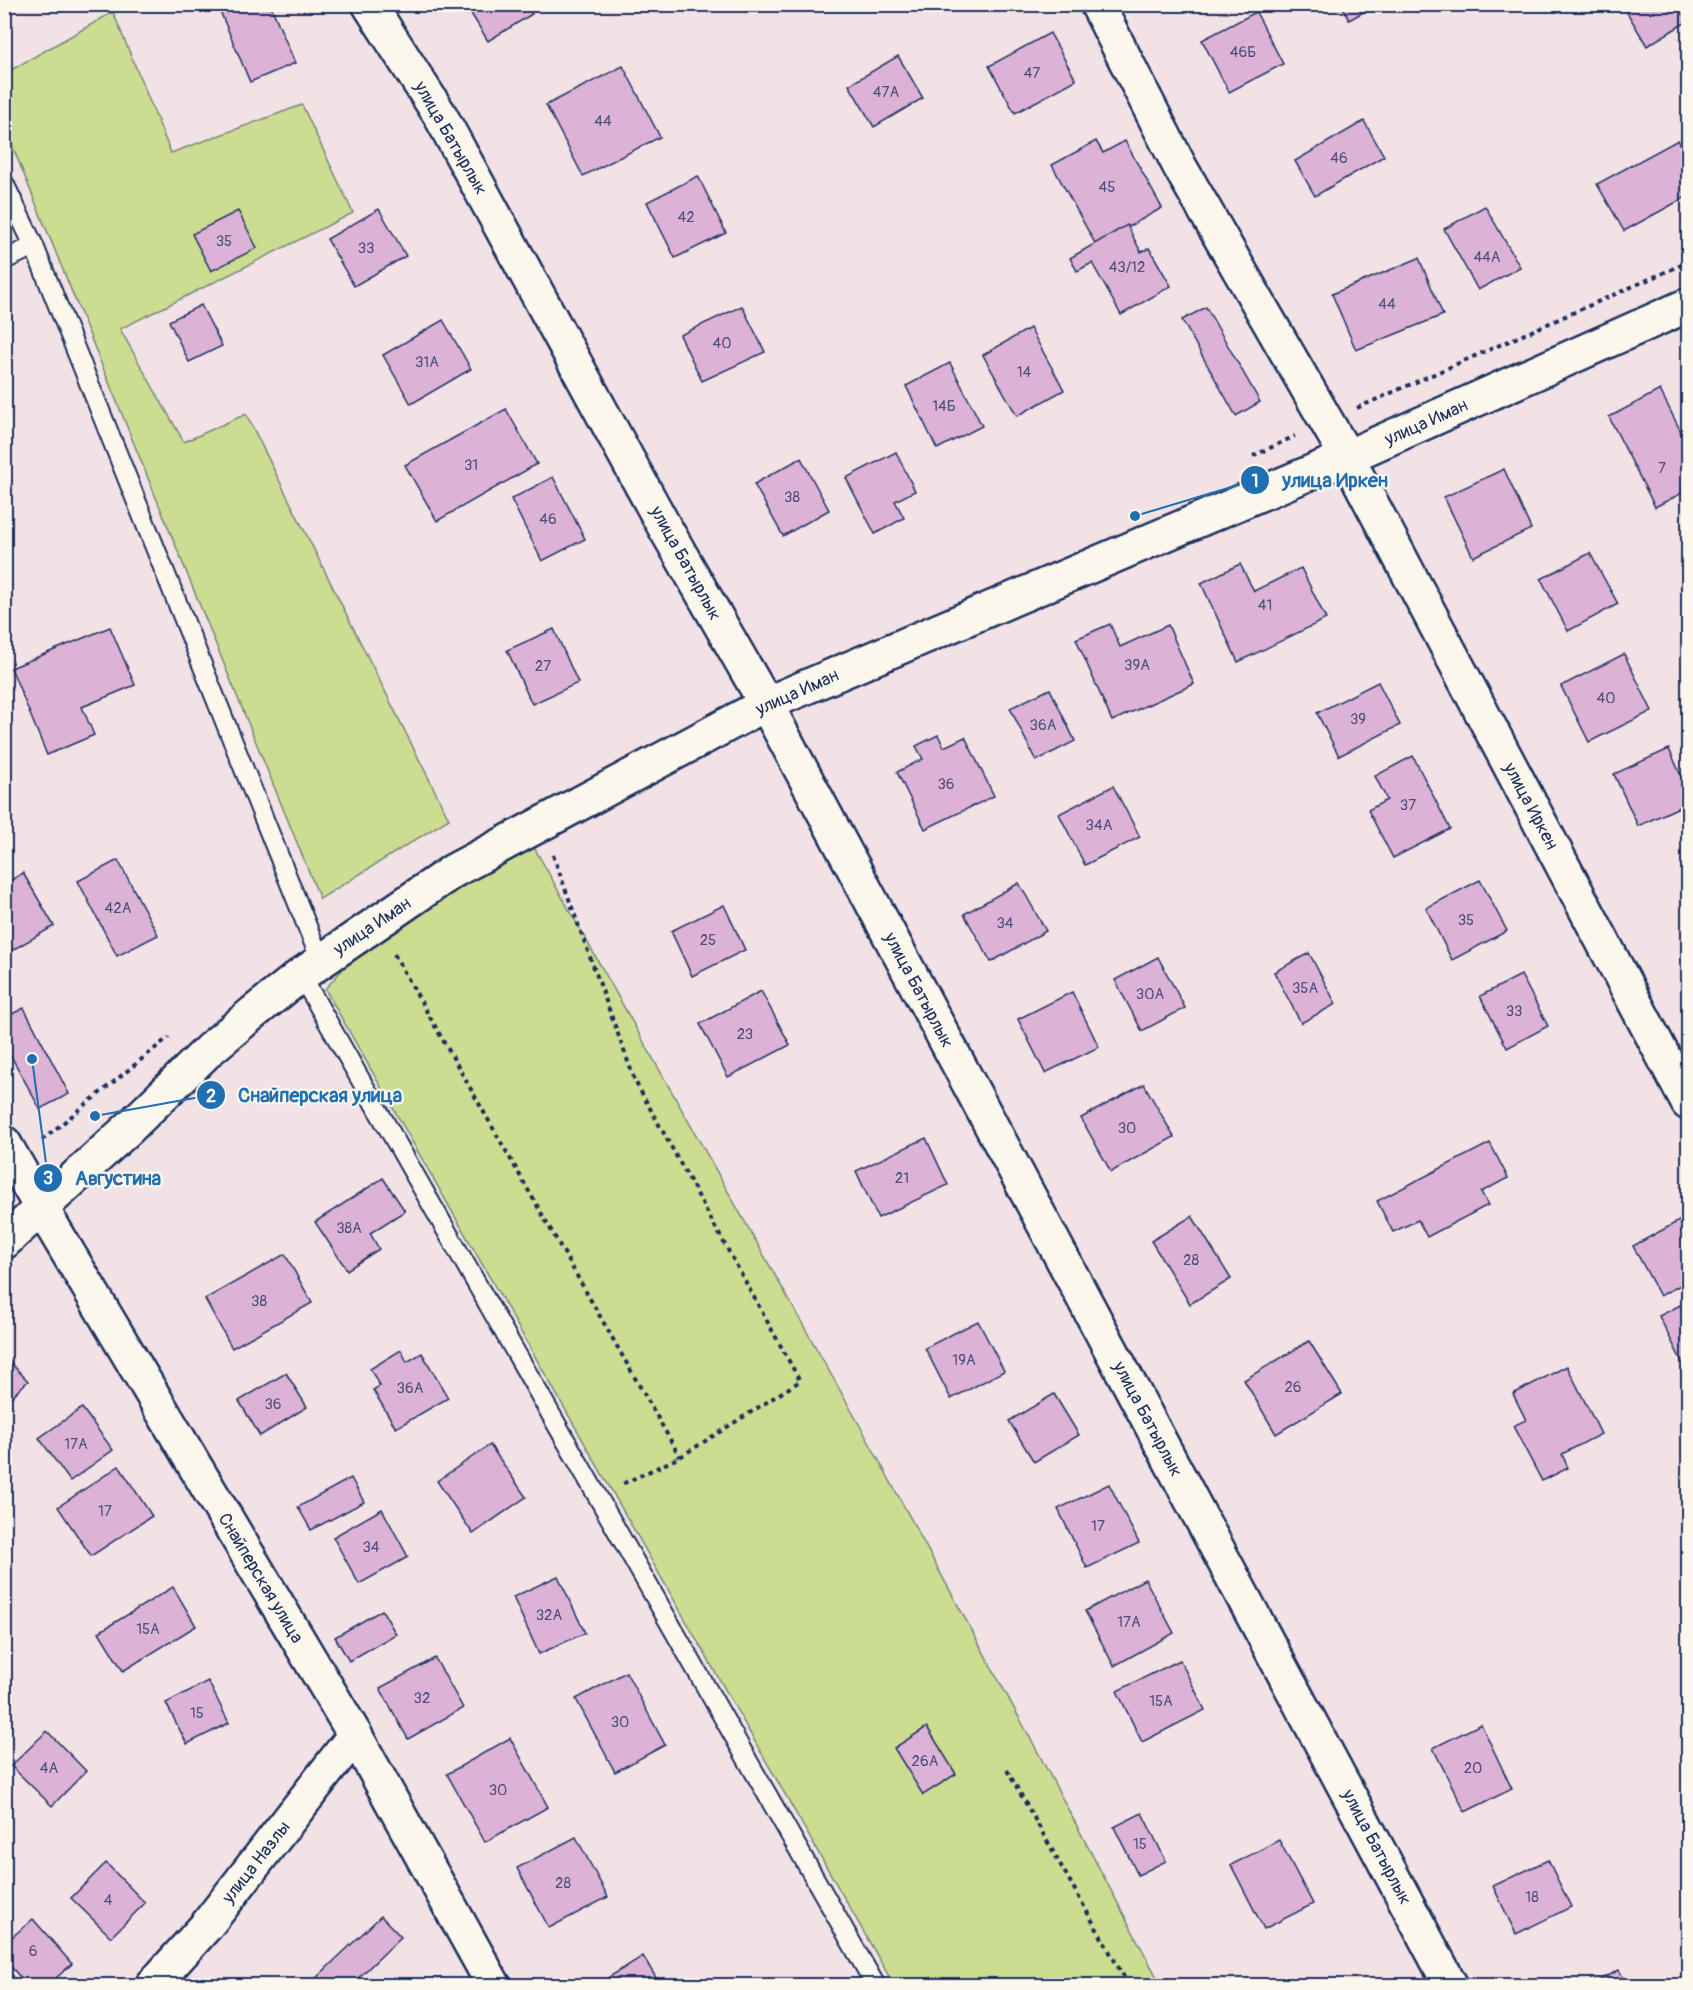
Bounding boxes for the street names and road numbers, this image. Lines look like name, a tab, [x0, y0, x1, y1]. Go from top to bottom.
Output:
street label: улица Батырлык	[408, 76, 492, 199]
street label: улица Иман	[1380, 394, 1471, 451]
street label: улица Батырлык	[644, 501, 726, 624]
street label: улица Иман	[751, 664, 842, 721]
street label: улица Иркен	[1498, 758, 1563, 854]
street label: улица Иман	[328, 892, 416, 961]
street label: улица Батырлык	[878, 928, 959, 1052]
street label: улица Батырлык	[1107, 1357, 1188, 1481]
street label: Снайперская улица	[213, 1509, 308, 1647]
street label: улица Батырлык	[1336, 1785, 1417, 1909]
street label: улица Назлы	[216, 1817, 296, 1909]

